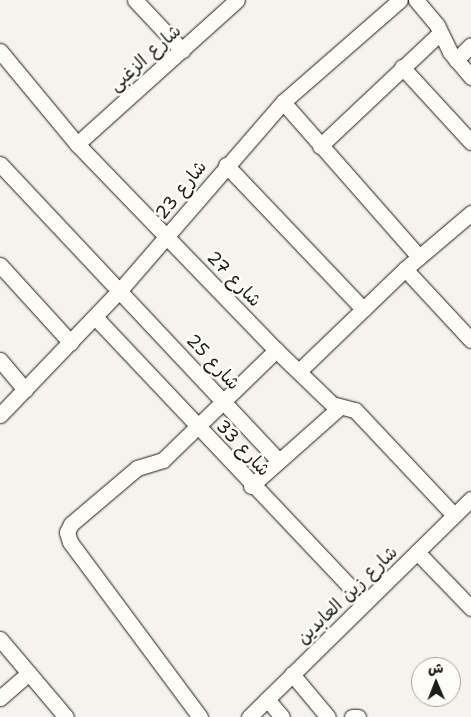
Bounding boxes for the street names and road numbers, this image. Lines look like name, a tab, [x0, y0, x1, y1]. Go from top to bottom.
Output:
street label: شارع الزغبى	[104, 20, 186, 96]
street label: شارع 23	[151, 156, 211, 224]
street label: شارع 27	[202, 247, 266, 311]
street label: شارع 25	[182, 330, 244, 394]
street label: شارع 33	[212, 415, 274, 481]
street label: شارع زين العابدين	[292, 541, 402, 649]

